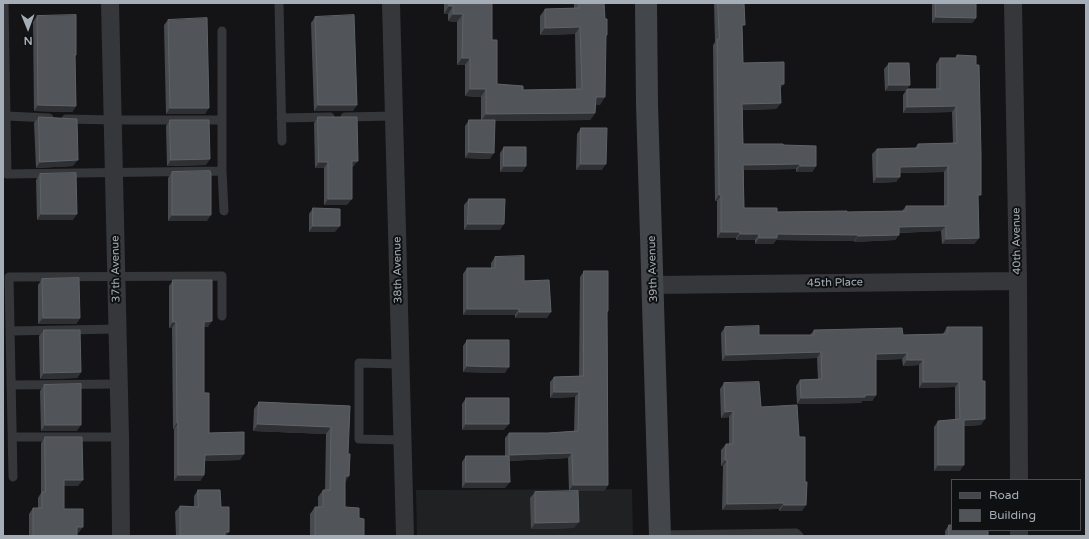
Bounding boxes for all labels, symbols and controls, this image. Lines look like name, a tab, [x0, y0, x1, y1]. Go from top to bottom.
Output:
north arrow	[8, 8, 48, 48]
text: N	[24, 34, 33, 47]
street label: 40th Avenue	[1010, 207, 1024, 275]
street label: 37th Avenue	[109, 235, 123, 303]
street label: 39th Avenue	[645, 235, 661, 303]
street label: 38th Avenue	[391, 236, 405, 304]
street label: 45th Place	[807, 276, 863, 290]
legend	[951, 479, 1081, 531]
text: Road	[989, 488, 1019, 502]
text: Building	[989, 508, 1036, 522]

